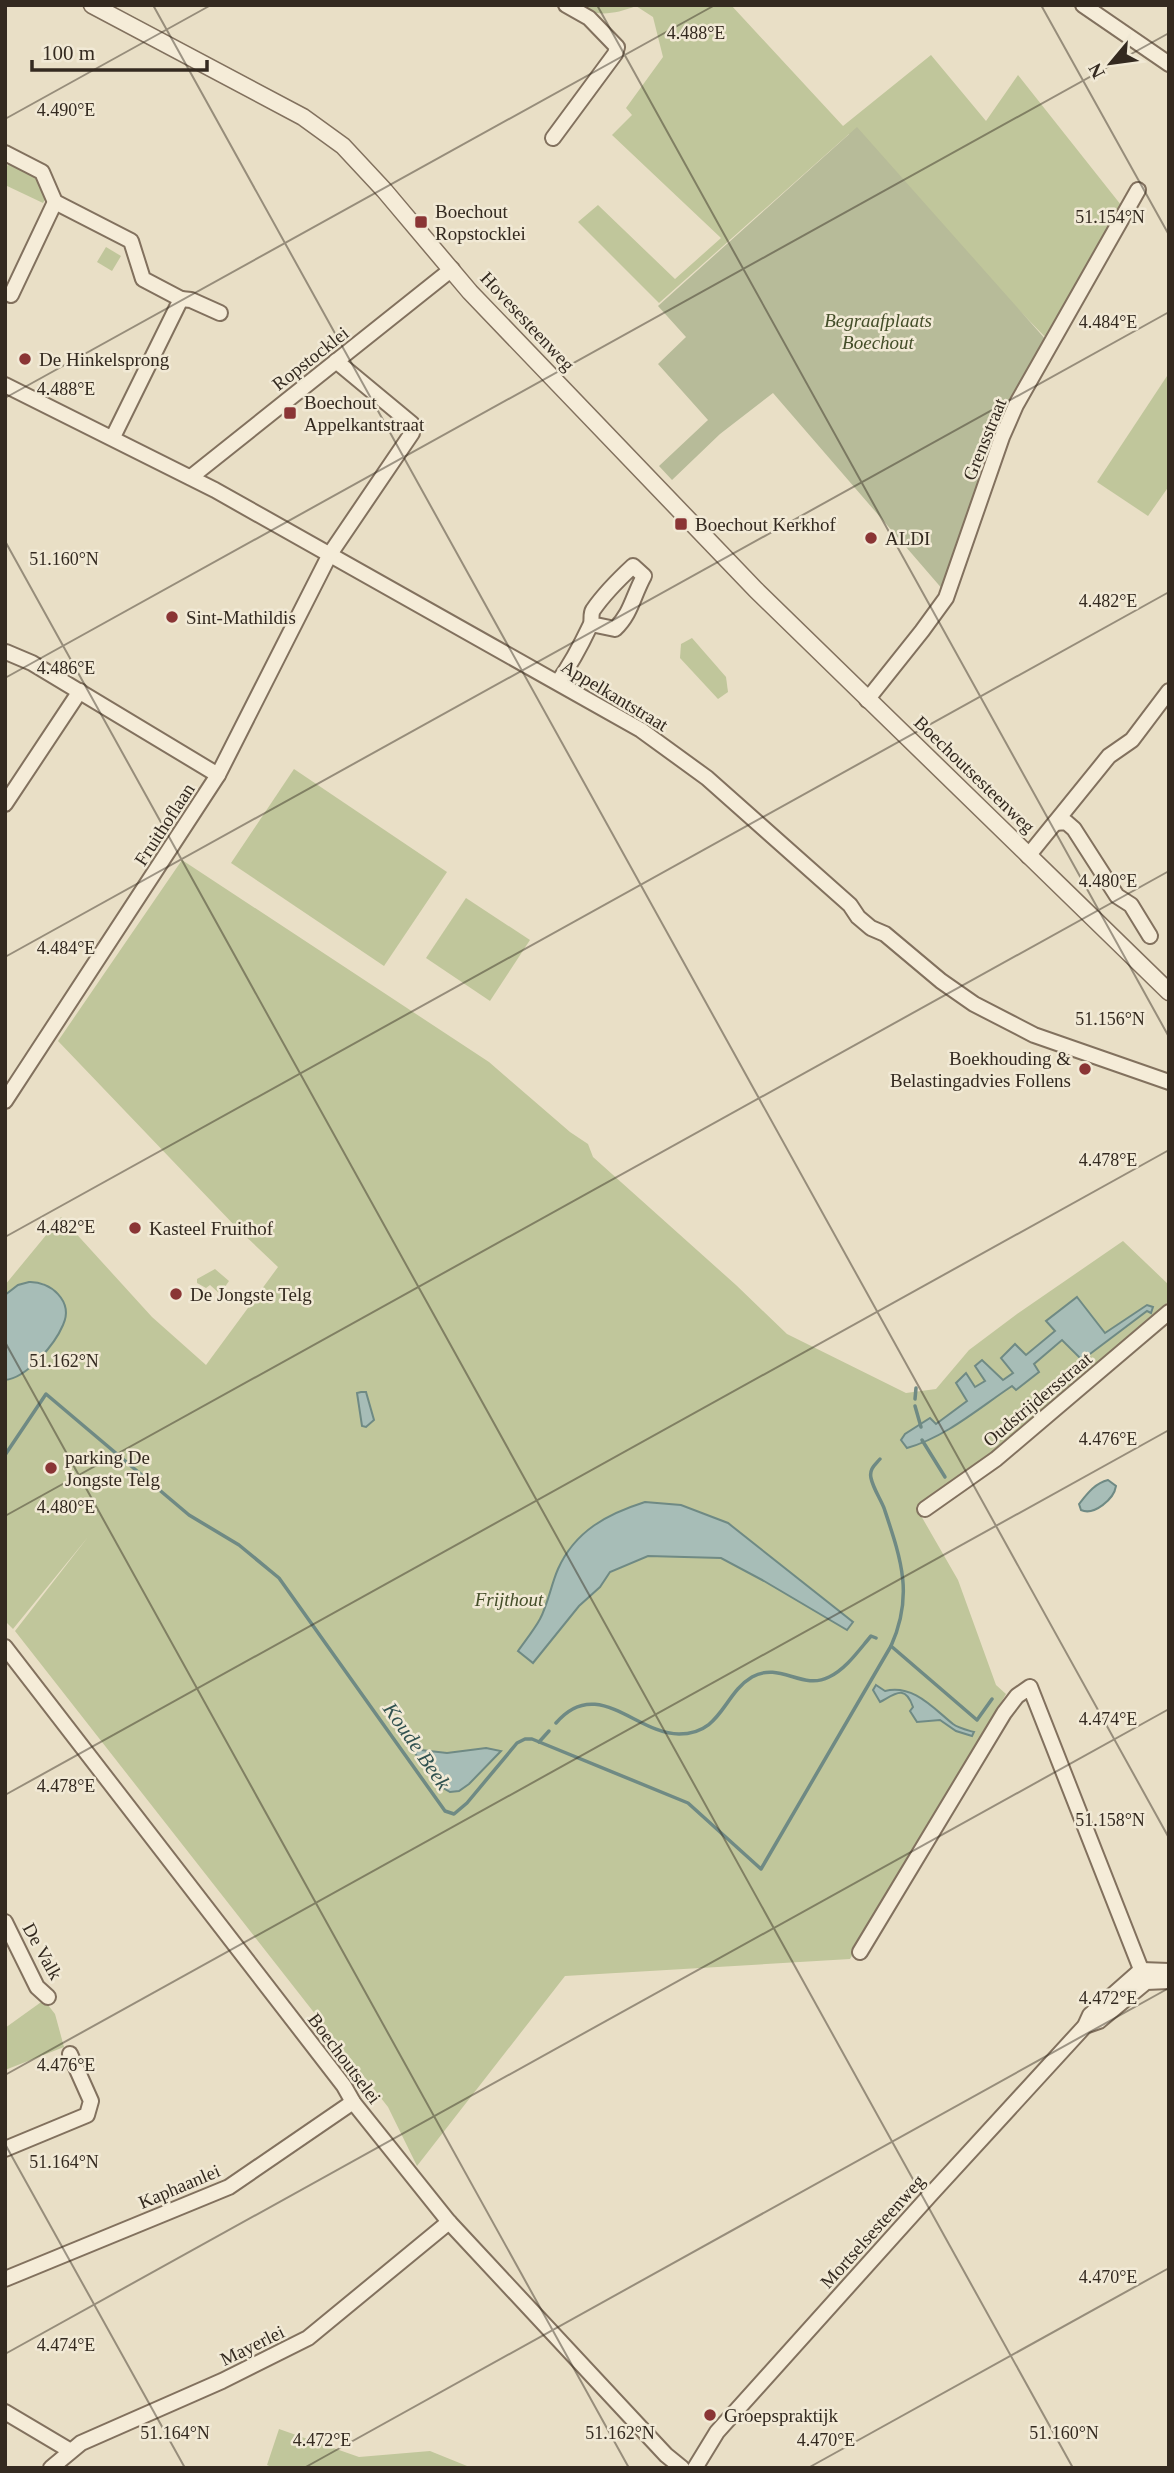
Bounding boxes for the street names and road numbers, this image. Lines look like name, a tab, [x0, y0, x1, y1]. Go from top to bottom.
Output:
street label: Hovesesteenweg	[476, 267, 579, 376]
street label: Ropstocklei	[268, 322, 353, 395]
street label: Grensstraat	[959, 394, 1011, 483]
street label: Appelkantstraat	[558, 655, 672, 736]
street label: Boechoutsesteenweg	[910, 711, 1040, 838]
street label: Fruithoflaan	[130, 779, 199, 869]
street label: Oudstrijdersstraat	[979, 1347, 1096, 1451]
street label: De Valk	[18, 1919, 67, 1984]
street label: Boechoutselei	[304, 2009, 385, 2108]
street label: Kaphaanlei	[135, 2160, 223, 2213]
street label: Mortselsesteenweg	[816, 2170, 929, 2292]
street label: Mayerlei	[217, 2321, 288, 2370]

